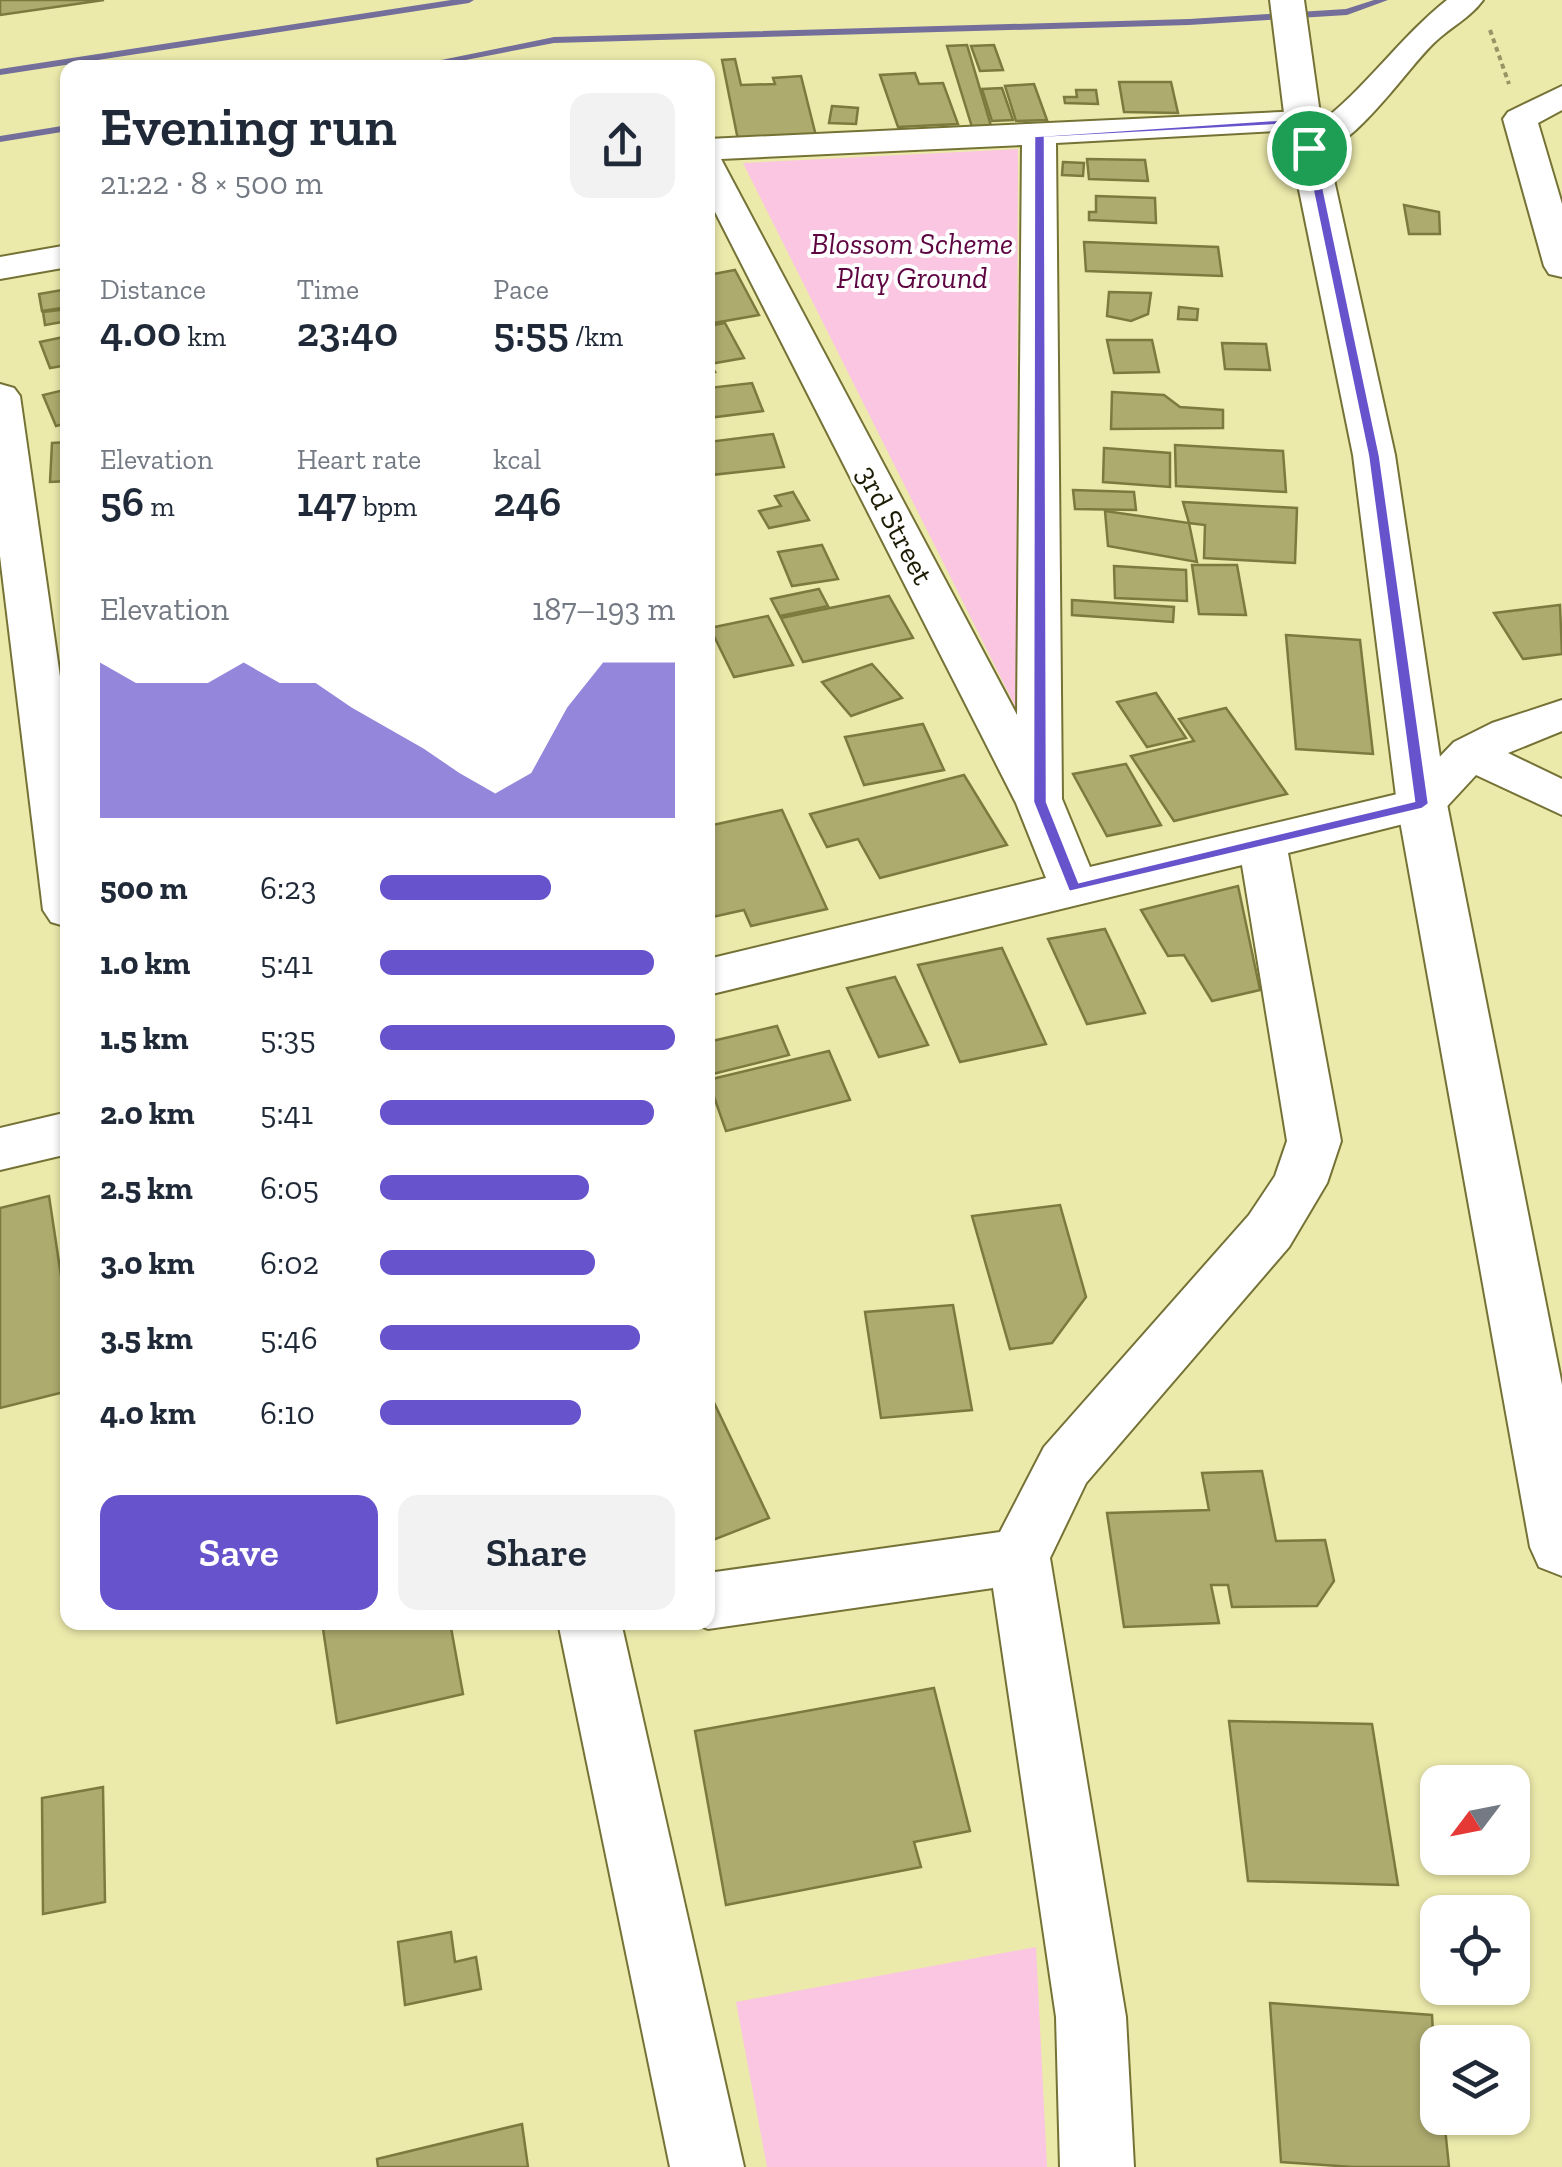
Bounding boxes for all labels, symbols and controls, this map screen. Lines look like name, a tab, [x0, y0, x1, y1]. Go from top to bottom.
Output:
text: Evening run	[100, 93, 397, 159]
button: share	[570, 93, 675, 198]
pin	[1267, 106, 1352, 191]
icon: arrive	[1282, 121, 1337, 176]
text: 21:22 · 8 × 500 m	[100, 164, 323, 202]
park label: Blossom Scheme Play Ground	[811, 226, 1013, 296]
text: Distance	[100, 273, 206, 306]
text: Time	[297, 273, 359, 306]
text: Pace	[493, 273, 549, 306]
text: 4.00	[100, 306, 181, 357]
text: 23:40	[297, 306, 398, 357]
text: 5:55	[493, 306, 569, 357]
text: km	[181, 320, 226, 353]
text: /km	[569, 320, 623, 353]
text: Elevation	[100, 443, 213, 476]
text: Heart rate	[297, 443, 421, 476]
text: kcal	[493, 443, 541, 476]
street label: 3rd Street	[849, 459, 941, 591]
text: 56	[100, 476, 144, 527]
text: 147	[297, 476, 356, 527]
text: 246	[493, 476, 561, 527]
text: m	[144, 490, 175, 523]
text: bpm	[356, 490, 417, 523]
text: Elevation	[100, 590, 229, 628]
text: 187–193 m	[532, 590, 675, 628]
text: 500 m	[100, 869, 188, 907]
text: 6:23	[260, 869, 316, 907]
text: 1.0 km	[100, 944, 190, 982]
text: 5:41	[260, 944, 313, 982]
text: 1.5 km	[100, 1019, 189, 1057]
text: 5:35	[260, 1019, 316, 1057]
text: 2.0 km	[100, 1094, 195, 1132]
text: 5:41	[260, 1094, 313, 1132]
text: 2.5 km	[100, 1169, 193, 1207]
text: 6:05	[260, 1169, 319, 1207]
text: 3.0 km	[100, 1244, 195, 1282]
text: 6:02	[260, 1244, 319, 1282]
text: 3.5 km	[100, 1319, 193, 1357]
text: 5:46	[260, 1319, 318, 1357]
text: 4.0 km	[100, 1394, 196, 1432]
text: 6:10	[260, 1394, 315, 1432]
button: Save	[100, 1495, 378, 1610]
button: Share	[398, 1495, 675, 1610]
north arrow	[1420, 1765, 1530, 1875]
map controls	[1420, 1765, 1530, 2135]
button: locate	[1420, 1895, 1530, 2005]
button: layers	[1420, 2025, 1530, 2135]

